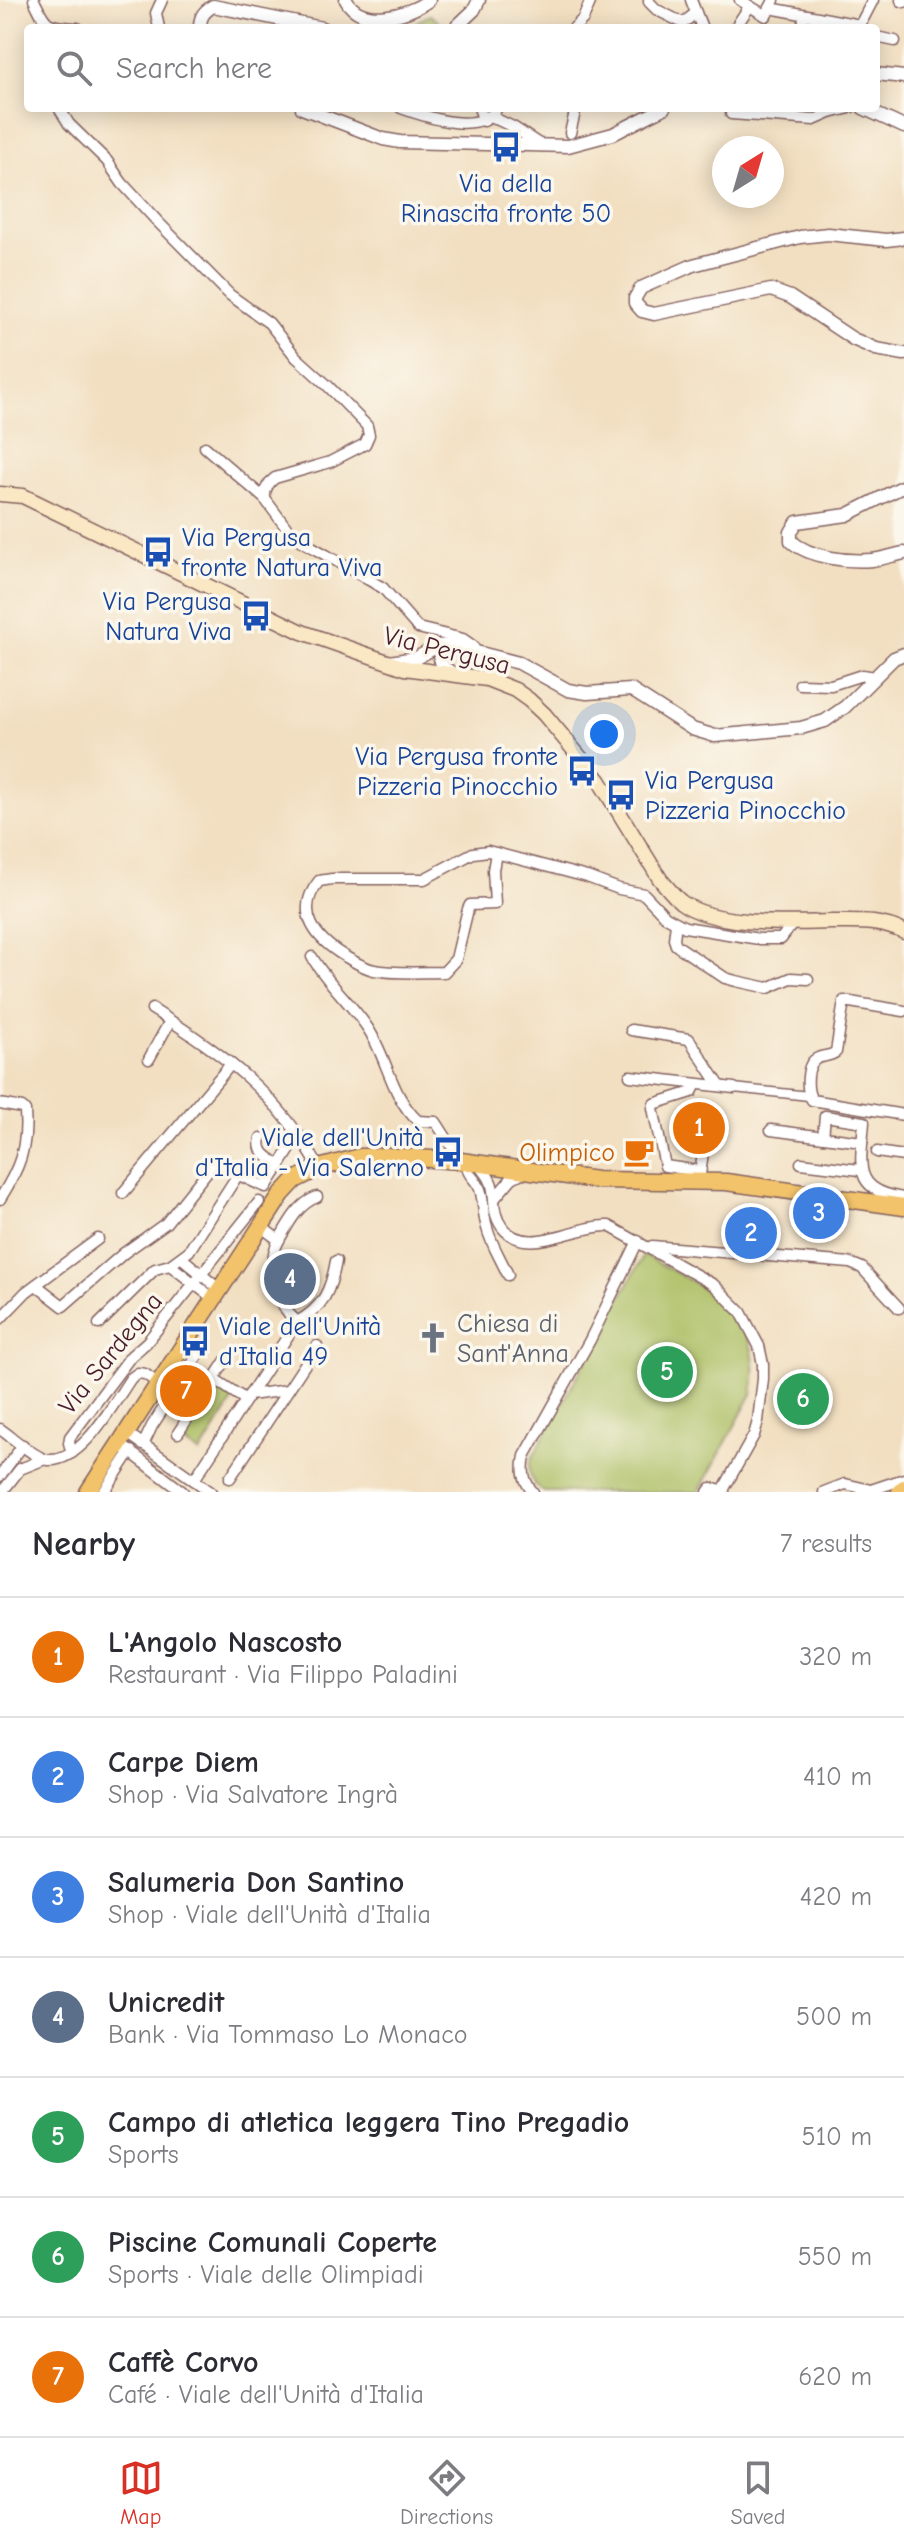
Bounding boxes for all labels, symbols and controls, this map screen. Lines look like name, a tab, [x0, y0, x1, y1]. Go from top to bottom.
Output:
search box	[24, 24, 880, 112]
icon: search	[52, 46, 96, 90]
text: Search here	[116, 51, 272, 86]
bus stop icon: Via della Rinascita fronte 50	[489, 130, 523, 164]
north arrow	[712, 136, 784, 208]
place label: Via della Rinascita fronte 50	[401, 169, 611, 229]
place label: Via Pergusa fronte Natura Viva	[181, 523, 382, 583]
bus stop icon: Via Pergusa fronte Natura Viva	[141, 535, 175, 569]
place label: Via Pergusa Natura Viva	[103, 587, 232, 647]
bus stop icon: Via Pergusa Natura Viva	[239, 599, 273, 633]
street label: Via Pergusa	[380, 621, 513, 681]
your location	[584, 714, 624, 754]
place label: Via Pergusa fronte Pizzeria Pinocchio	[355, 742, 558, 802]
bus stop icon: Via Pergusa fronte Pizzeria Pinocchio	[565, 754, 599, 788]
place label: Via Pergusa Pizzeria Pinocchio	[645, 766, 846, 826]
bus stop icon: Via Pergusa Pizzeria Pinocchio	[604, 778, 638, 812]
pin: 1	[673, 1098, 725, 1158]
place label: Viale dell'Unità d'Italia - Via Salerno	[195, 1123, 424, 1183]
bus stop icon: Viale dell'Unità d'Italia - Via Salerno	[431, 1135, 465, 1169]
cafe icon: Olimpico	[622, 1135, 656, 1169]
place label: Olimpico	[519, 1138, 615, 1168]
pin: 3	[793, 1183, 845, 1243]
pin: 2	[725, 1203, 777, 1263]
pin: 4	[264, 1249, 316, 1309]
street label: Via Sardegna	[53, 1287, 169, 1420]
place label: Chiesa di Sant'Anna	[457, 1309, 569, 1369]
place label: Viale dell'Unità d'Italia 49	[219, 1312, 381, 1372]
church icon: Chiesa di Sant'Anna	[416, 1321, 450, 1355]
bus stop icon: Viale dell'Unità d'Italia 49	[178, 1324, 212, 1358]
pin: 5	[641, 1342, 693, 1402]
pin: 7	[160, 1361, 212, 1421]
pin: 6	[777, 1369, 829, 1429]
text: Nearby	[32, 1524, 135, 1564]
text: 7 results	[780, 1529, 872, 1559]
text: L'Angolo Nascosto	[108, 1625, 342, 1660]
text: 1	[53, 1642, 63, 1672]
text: 320 m	[799, 1642, 872, 1672]
text: Restaurant · Via Filippo Paladini	[108, 1660, 458, 1690]
text: Carpe Diem	[108, 1745, 259, 1780]
text: 2	[52, 1762, 64, 1792]
text: 410 m	[803, 1762, 872, 1792]
text: Shop · Via Salvatore Ingrà	[108, 1780, 398, 1810]
text: Salumeria Don Santino	[108, 1865, 404, 1900]
text: 3	[52, 1882, 64, 1912]
text: 420 m	[800, 1882, 872, 1912]
text: Shop · Viale dell'Unità d'Italia	[108, 1900, 431, 1930]
text: Unicredit	[108, 1985, 224, 2020]
text: 4	[52, 2002, 64, 2032]
text: 500 m	[796, 2002, 872, 2032]
text: Bank · Via Tommaso Lo Monaco	[108, 2020, 468, 2050]
text: Campo di atletica leggera Tino Pregadio	[108, 2105, 629, 2140]
text: 5	[51, 2122, 65, 2152]
text: 510 m	[802, 2122, 872, 2152]
text: Sports	[108, 2140, 179, 2170]
text: Piscine Comunali Coperte	[108, 2225, 437, 2260]
text: 6	[51, 2242, 65, 2272]
text: 550 m	[798, 2242, 872, 2272]
text: Sports · Viale delle Olimpiadi	[108, 2260, 424, 2290]
text: Caffè Corvo	[108, 2345, 258, 2380]
text: 7	[52, 2362, 64, 2392]
text: 620 m	[798, 2362, 872, 2392]
text: Café · Viale dell'Unità d'Italia	[108, 2380, 424, 2410]
tab: Map	[119, 2456, 163, 2530]
tab: Directions	[400, 2456, 493, 2530]
tab: Saved	[730, 2456, 785, 2530]

